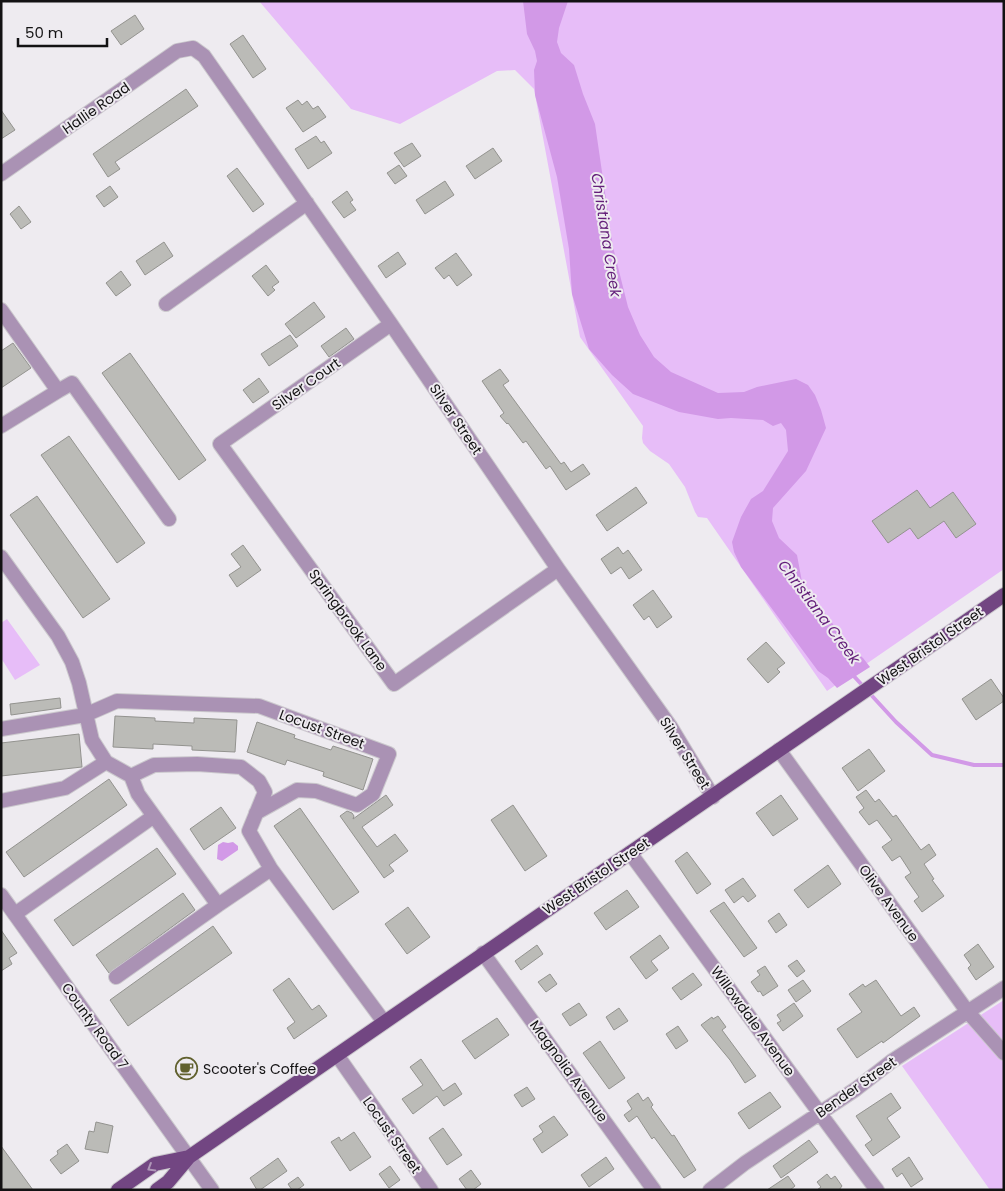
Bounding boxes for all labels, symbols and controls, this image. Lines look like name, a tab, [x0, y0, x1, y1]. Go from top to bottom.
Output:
scale bar	[18, 15, 106, 47]
text: 50 m	[25, 22, 63, 43]
street label: Hallie Road	[58, 77, 134, 139]
water label: Christiana Creek	[586, 171, 627, 300]
street label: Silver Court	[268, 353, 344, 415]
street label: Silver Street	[425, 380, 487, 458]
water label: Christiana Creek	[773, 555, 866, 669]
street label: Springbrook Lane	[304, 565, 392, 675]
street label: West Bristol Street	[873, 602, 987, 690]
street label: Locust Street	[276, 704, 368, 754]
street label: Silver Street	[655, 713, 715, 793]
street label: West Bristol Street	[538, 833, 654, 919]
street label: Olive Avenue	[854, 860, 924, 946]
street label: Willowdale Avenue	[706, 962, 800, 1080]
street label: County Road 7	[57, 979, 133, 1074]
street label: Magnolia Avenue	[525, 1016, 613, 1126]
street label: Bender Street	[812, 1052, 900, 1122]
cafe icon: Scooter's Coffee	[175, 1057, 199, 1081]
place label: Scooter's Coffee	[203, 1059, 317, 1079]
street label: Locust Street	[358, 1093, 426, 1177]
one-way arrow	[147, 1161, 156, 1171]

